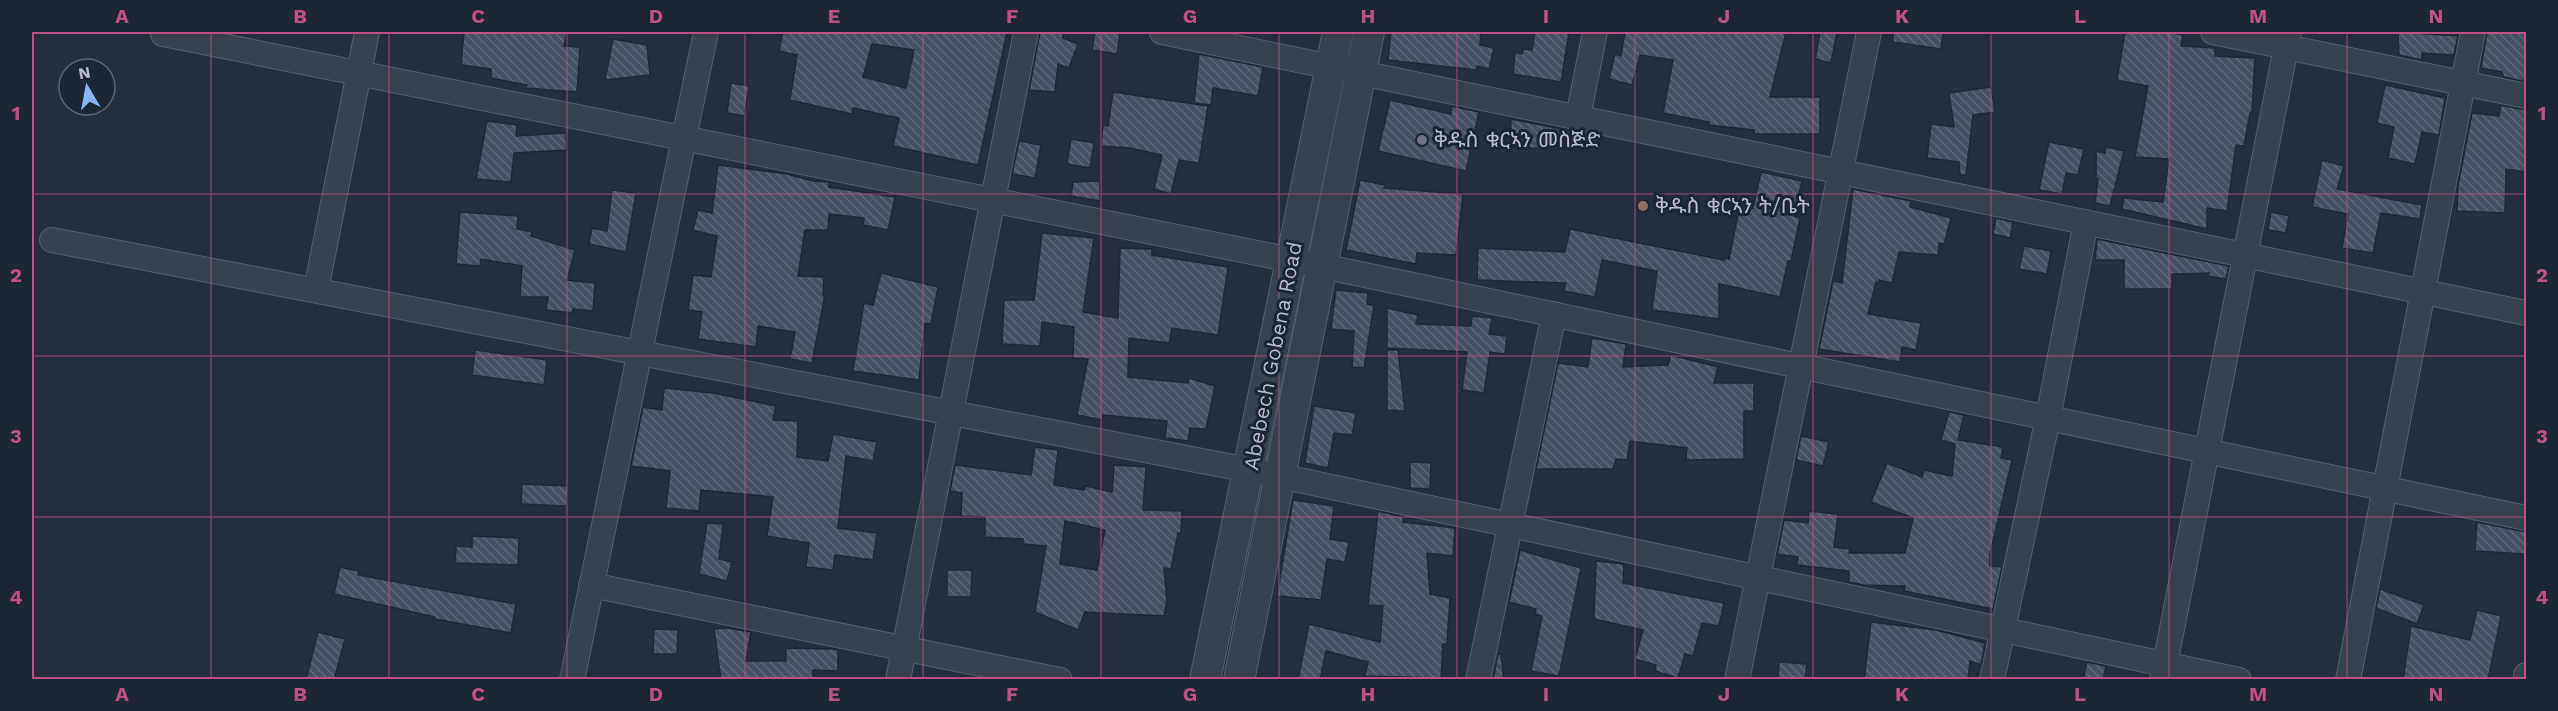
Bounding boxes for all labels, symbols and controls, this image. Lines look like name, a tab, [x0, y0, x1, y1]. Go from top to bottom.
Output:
text: A	[115, 4, 129, 28]
text: B	[293, 4, 307, 28]
text: C	[471, 4, 485, 28]
text: D	[649, 4, 663, 28]
text: E	[828, 4, 840, 28]
text: F	[1006, 4, 1018, 28]
text: G	[1183, 4, 1197, 28]
text: H	[1361, 4, 1375, 28]
text: I	[1543, 4, 1549, 28]
text: J	[1718, 4, 1730, 28]
text: K	[1895, 4, 1909, 28]
text: L	[2074, 4, 2086, 28]
text: M	[2249, 4, 2267, 28]
text: N	[2429, 4, 2443, 28]
north arrow	[57, 57, 117, 117]
text: N	[77, 62, 92, 83]
text: 1	[12, 101, 20, 125]
text: 1	[2538, 101, 2546, 125]
place label: ቅዱስ ቁርኣን መስጅድ	[1434, 127, 1601, 152]
marker: ቅዱስ ቁርኣን መስጅድ	[1415, 133, 1429, 147]
place label: ቅዱስ ቁርኣን ት/ቤት	[1655, 193, 1810, 218]
marker: ቅዱስ ቁርኣን ት/ቤት	[1636, 199, 1650, 213]
street label: Abebech Gobena Road	[1238, 240, 1307, 472]
text: 2	[10, 263, 22, 287]
text: 2	[2536, 263, 2548, 287]
text: 3	[10, 424, 22, 448]
text: 3	[2536, 424, 2548, 448]
text: 4	[10, 585, 23, 609]
text: 4	[2536, 585, 2549, 609]
text: A	[115, 682, 129, 706]
text: B	[293, 682, 307, 706]
text: C	[471, 682, 485, 706]
text: D	[649, 682, 663, 706]
text: E	[828, 682, 840, 706]
text: F	[1006, 682, 1018, 706]
text: G	[1183, 682, 1197, 706]
text: H	[1361, 682, 1375, 706]
text: I	[1543, 682, 1549, 706]
text: J	[1718, 682, 1730, 706]
text: K	[1895, 682, 1909, 706]
text: L	[2074, 682, 2086, 706]
text: M	[2249, 682, 2267, 706]
text: N	[2429, 682, 2443, 706]

